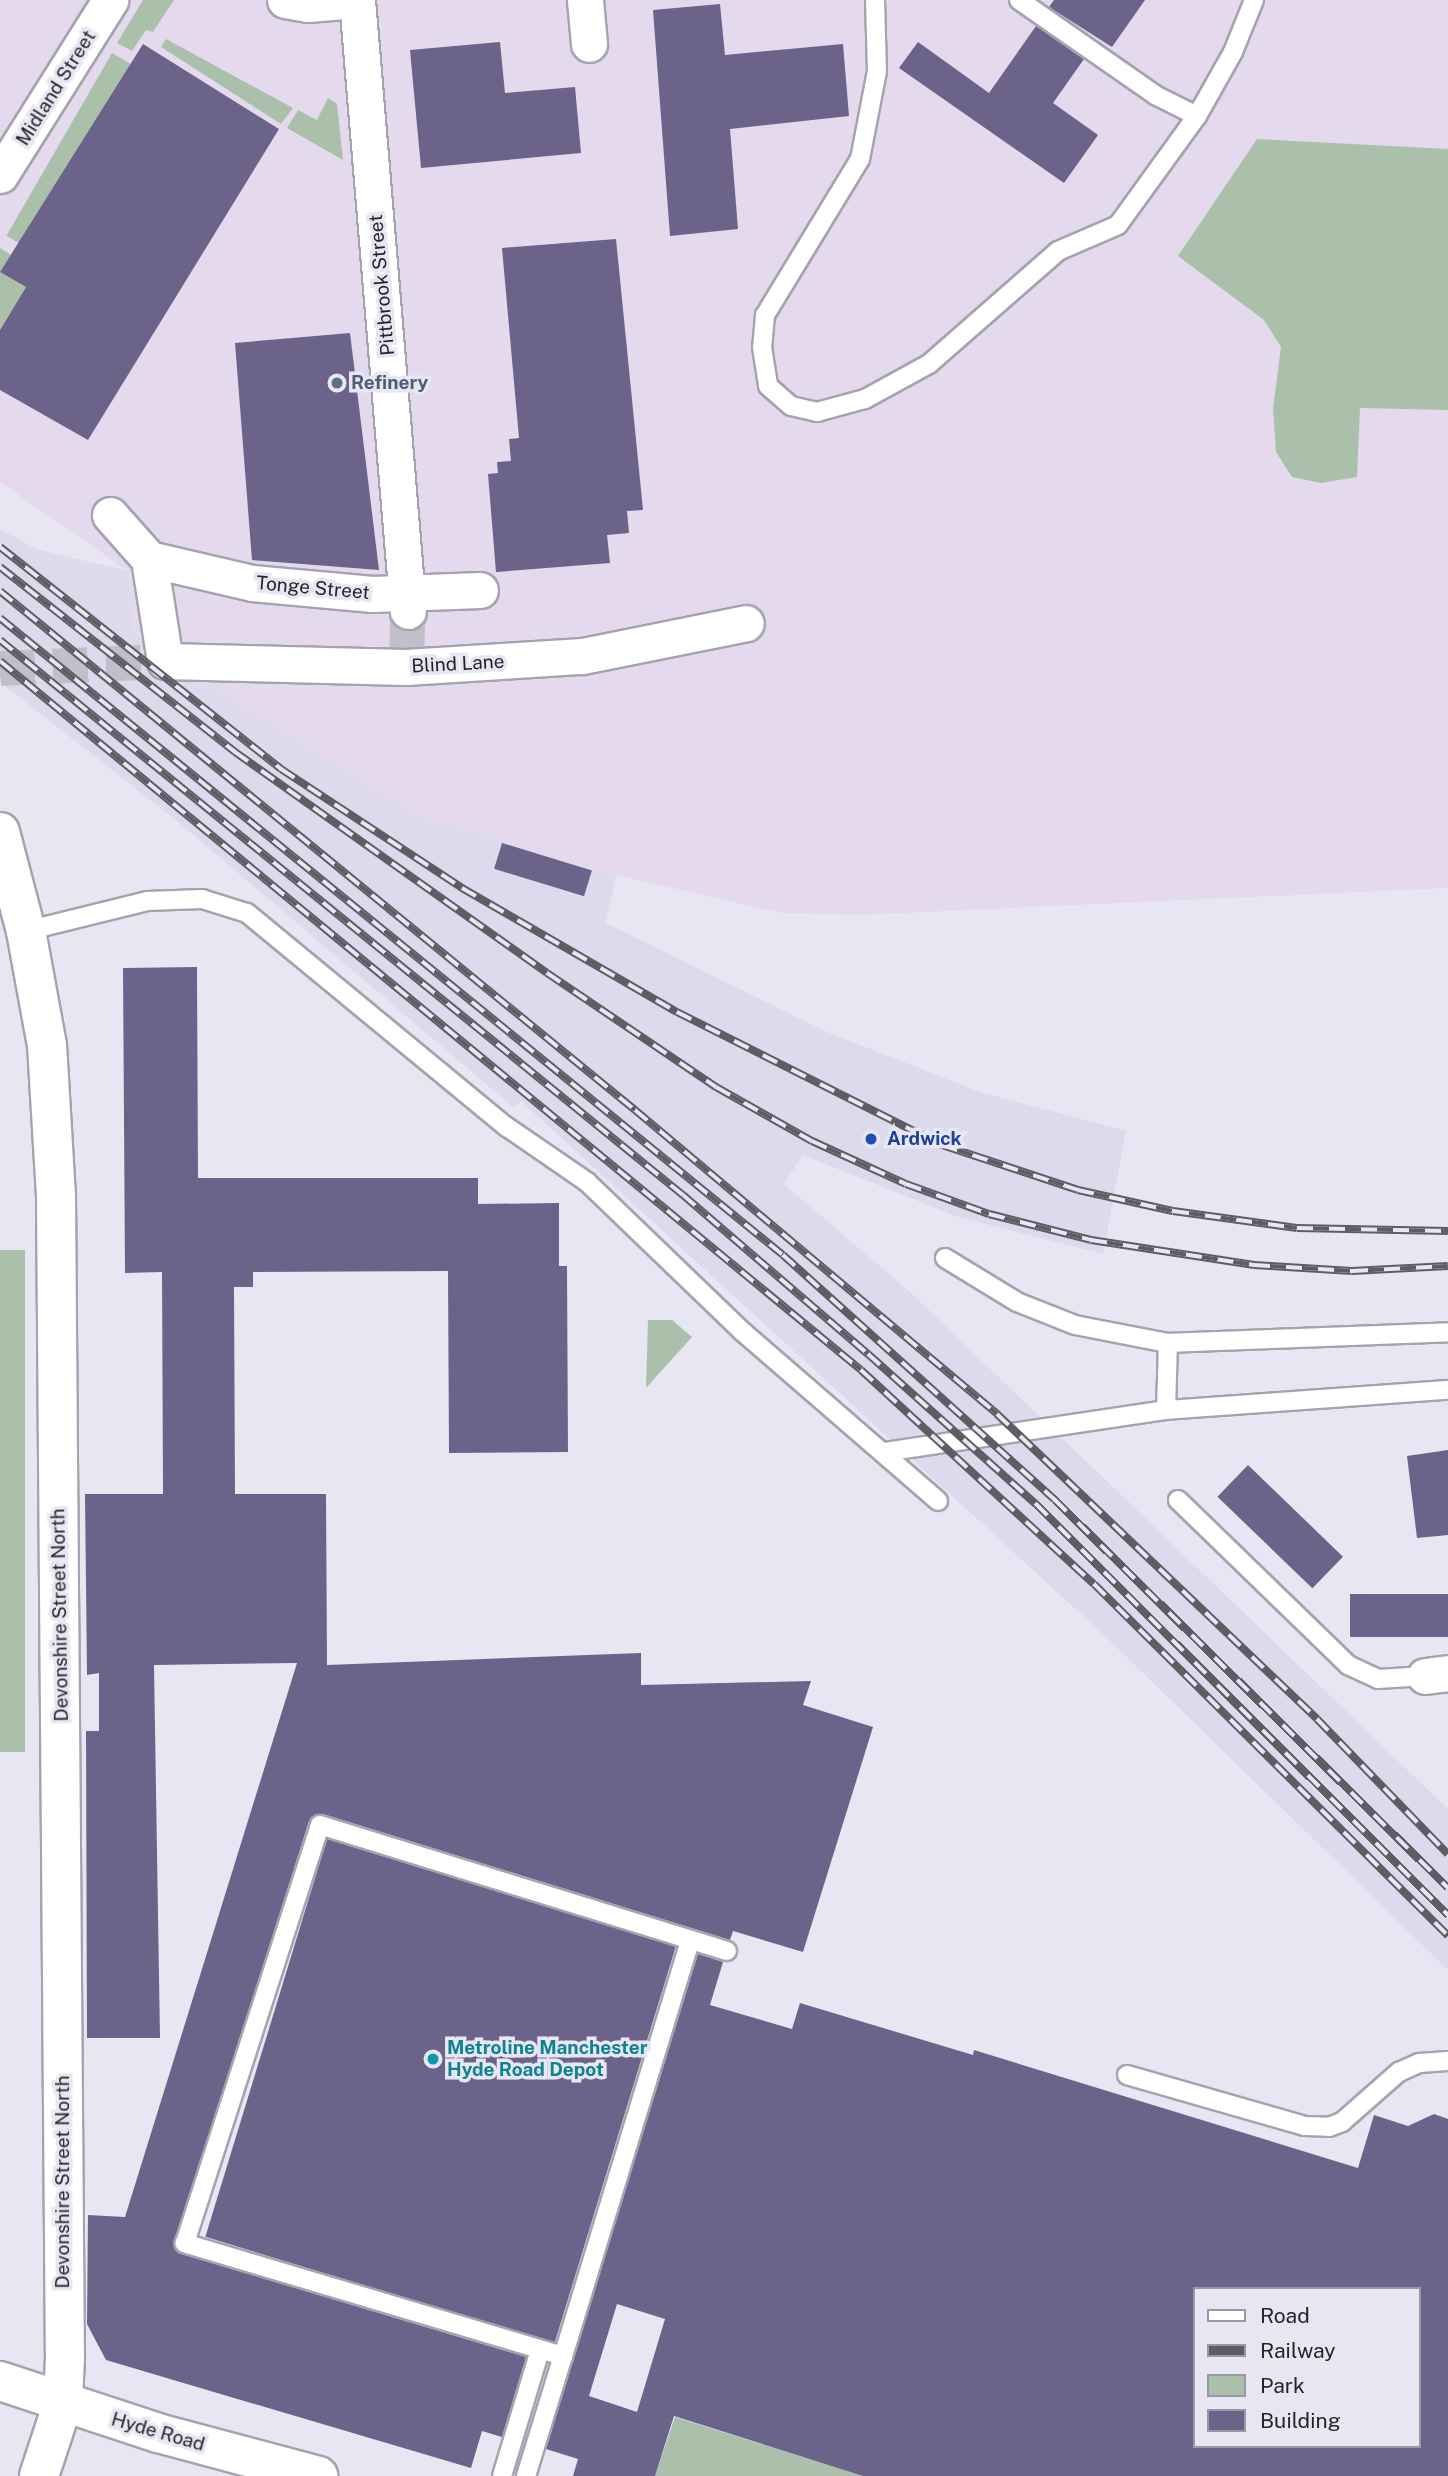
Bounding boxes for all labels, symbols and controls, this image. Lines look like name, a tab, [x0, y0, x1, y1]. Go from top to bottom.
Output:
street label: Midland Street	[11, 26, 101, 150]
street label: Pittbrook Street	[364, 214, 400, 356]
place label: Refinery	[351, 372, 428, 394]
marker: Refinery	[329, 375, 345, 391]
street label: Tonge Street	[255, 572, 371, 604]
street label: Blind Lane	[411, 650, 505, 678]
place label: Ardwick	[887, 1128, 962, 1150]
marker: Ardwick	[861, 1129, 881, 1149]
street label: Devonshire Street North	[47, 1508, 73, 1722]
place label: Metroline Manchester Hyde Road Depot	[447, 2037, 648, 2081]
marker: Metroline Manchester Hyde Road Depot	[425, 2051, 441, 2067]
street label: Devonshire Street North	[52, 2075, 74, 2289]
legend	[1192, 2287, 1420, 2448]
text: Road	[1260, 2303, 1310, 2328]
text: Railway	[1260, 2338, 1336, 2363]
text: Park	[1260, 2373, 1305, 2398]
street label: Hyde Road	[109, 2408, 207, 2456]
text: Building	[1260, 2408, 1341, 2433]

